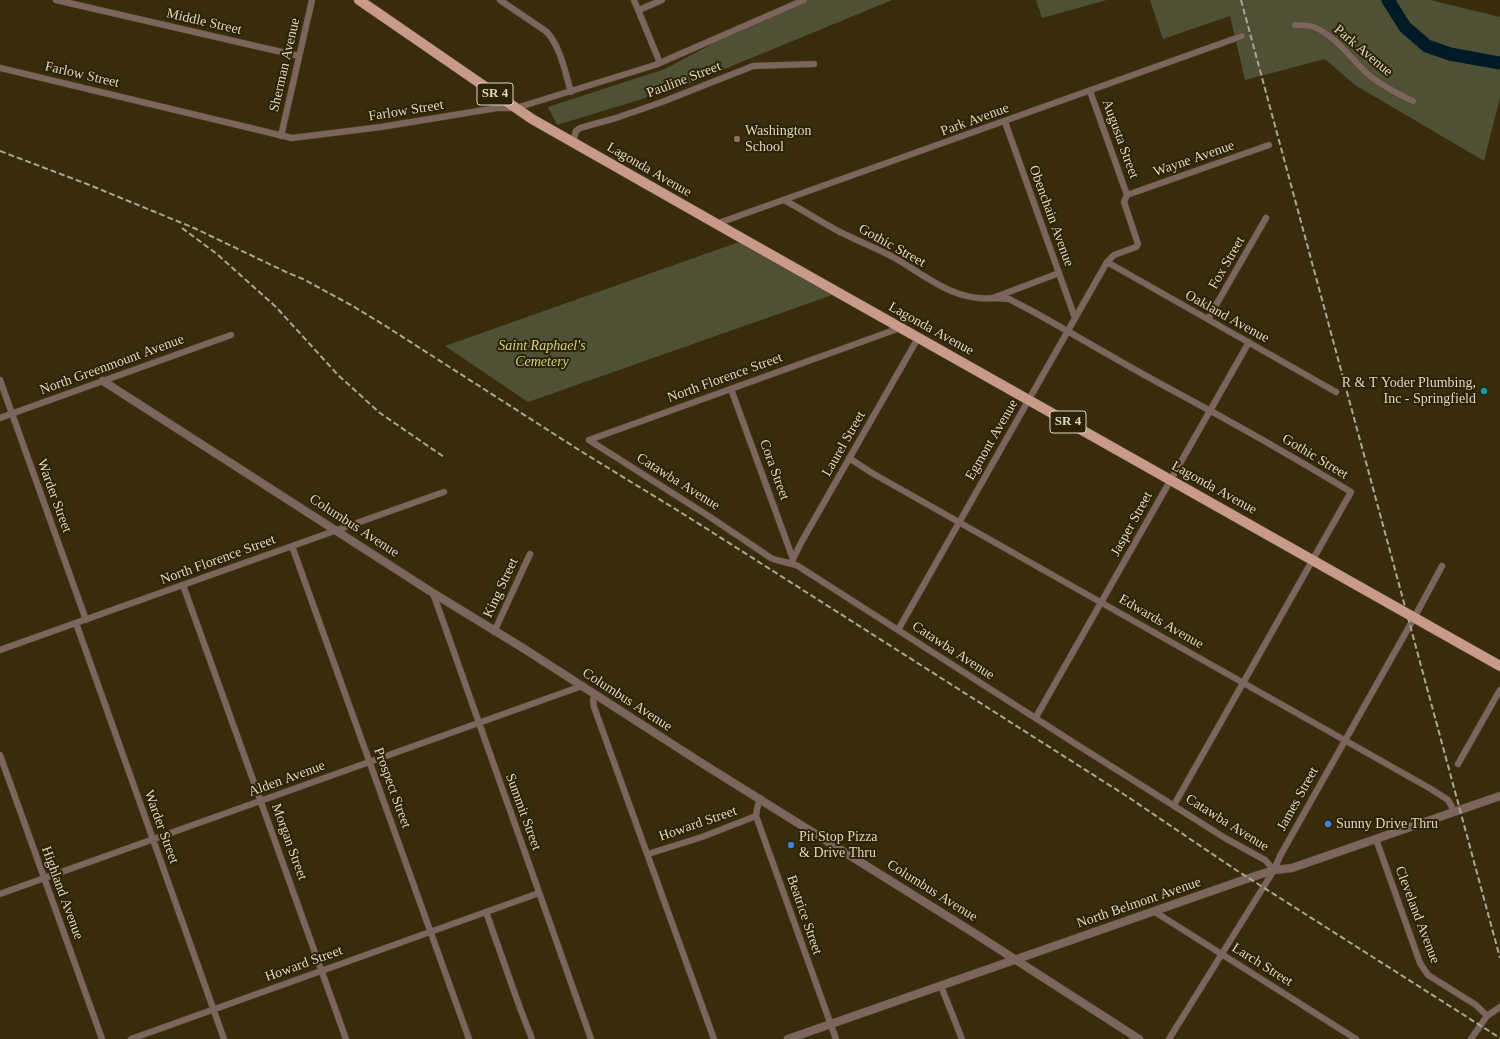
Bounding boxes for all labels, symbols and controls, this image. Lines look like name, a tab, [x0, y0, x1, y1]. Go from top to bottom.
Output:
street label: Middle Street	[165, 5, 243, 39]
street label: Sherman Avenue	[266, 16, 304, 114]
street label: Park Avenue	[1330, 22, 1396, 80]
street label: Farlow Street	[43, 58, 121, 92]
street label: Pauline Street	[645, 58, 723, 102]
road number: SR 4	[477, 83, 513, 105]
street label: Farlow Street	[367, 97, 445, 125]
street label: Augusta Street	[1098, 97, 1142, 181]
street label: Park Avenue	[938, 100, 1012, 140]
place label: Washington School	[745, 123, 812, 156]
marker: Washington School	[732, 134, 742, 144]
street label: Wayne Avenue	[1151, 137, 1237, 181]
street label: Lagonda Avenue	[604, 139, 694, 201]
street label: Obenchain Avenue	[1025, 163, 1077, 269]
street label: Gothic Street	[855, 221, 929, 271]
street label: Fox Street	[1205, 234, 1249, 292]
street label: Oakland Avenue	[1182, 287, 1272, 347]
street label: Lagonda Avenue	[885, 299, 977, 359]
street label: North Greenmount Avenue	[38, 331, 186, 399]
park label: Saint Raphael's Cemetery	[498, 338, 586, 370]
street label: North Florence Street	[665, 349, 785, 407]
place label: R & T Yoder Plumbing, Inc - Springfield	[1342, 375, 1476, 408]
marker: R & T Yoder Plumbing, Inc - Springfield	[1479, 386, 1489, 396]
street label: Egmont Avenue	[962, 397, 1022, 483]
street label: Laurel Street	[819, 408, 869, 480]
road number: SR 4	[1050, 411, 1086, 433]
street label: Gothic Street	[1279, 431, 1351, 483]
street label: Cora Street	[755, 437, 793, 503]
street label: Catawba Avenue	[633, 450, 723, 514]
street label: Warder Street	[33, 457, 75, 535]
street label: Lagonda Avenue	[1168, 458, 1260, 518]
street label: Jasper Street	[1107, 489, 1157, 559]
street label: Columbus Avenue	[306, 491, 402, 561]
street label: North Florence Street	[158, 531, 278, 589]
street label: King Street	[480, 555, 522, 621]
street label: Edwards Avenue	[1116, 591, 1206, 653]
street label: Catawba Avenue	[909, 618, 997, 684]
street label: Columbus Avenue	[579, 665, 675, 735]
street label: Prospect Street	[370, 745, 414, 831]
street label: Alden Avenue	[246, 757, 328, 801]
street label: James Street	[1274, 764, 1322, 834]
street label: Summit Street	[501, 771, 545, 853]
street label: Warder Street	[140, 788, 182, 866]
street label: Catawba Avenue	[1182, 791, 1272, 855]
street label: Morgan Street	[267, 801, 311, 883]
street label: Howard Street	[657, 803, 739, 845]
place label: Sunny Drive Thru	[1336, 816, 1438, 832]
marker: Sunny Drive Thru	[1323, 819, 1333, 829]
place label: Pit Stop Pizza & Drive Thru	[799, 829, 878, 862]
marker: Pit Stop Pizza & Drive Thru	[786, 840, 796, 850]
street label: Highland Avenue	[37, 844, 87, 942]
street label: Columbus Avenue	[884, 856, 980, 926]
street label: Cleveland Avenue	[1391, 864, 1443, 966]
street label: Beatrice Street	[783, 873, 825, 957]
street label: North Belmont Avenue	[1075, 874, 1203, 932]
street label: Larch Street	[1228, 940, 1296, 990]
street label: Howard Street	[263, 942, 345, 986]

